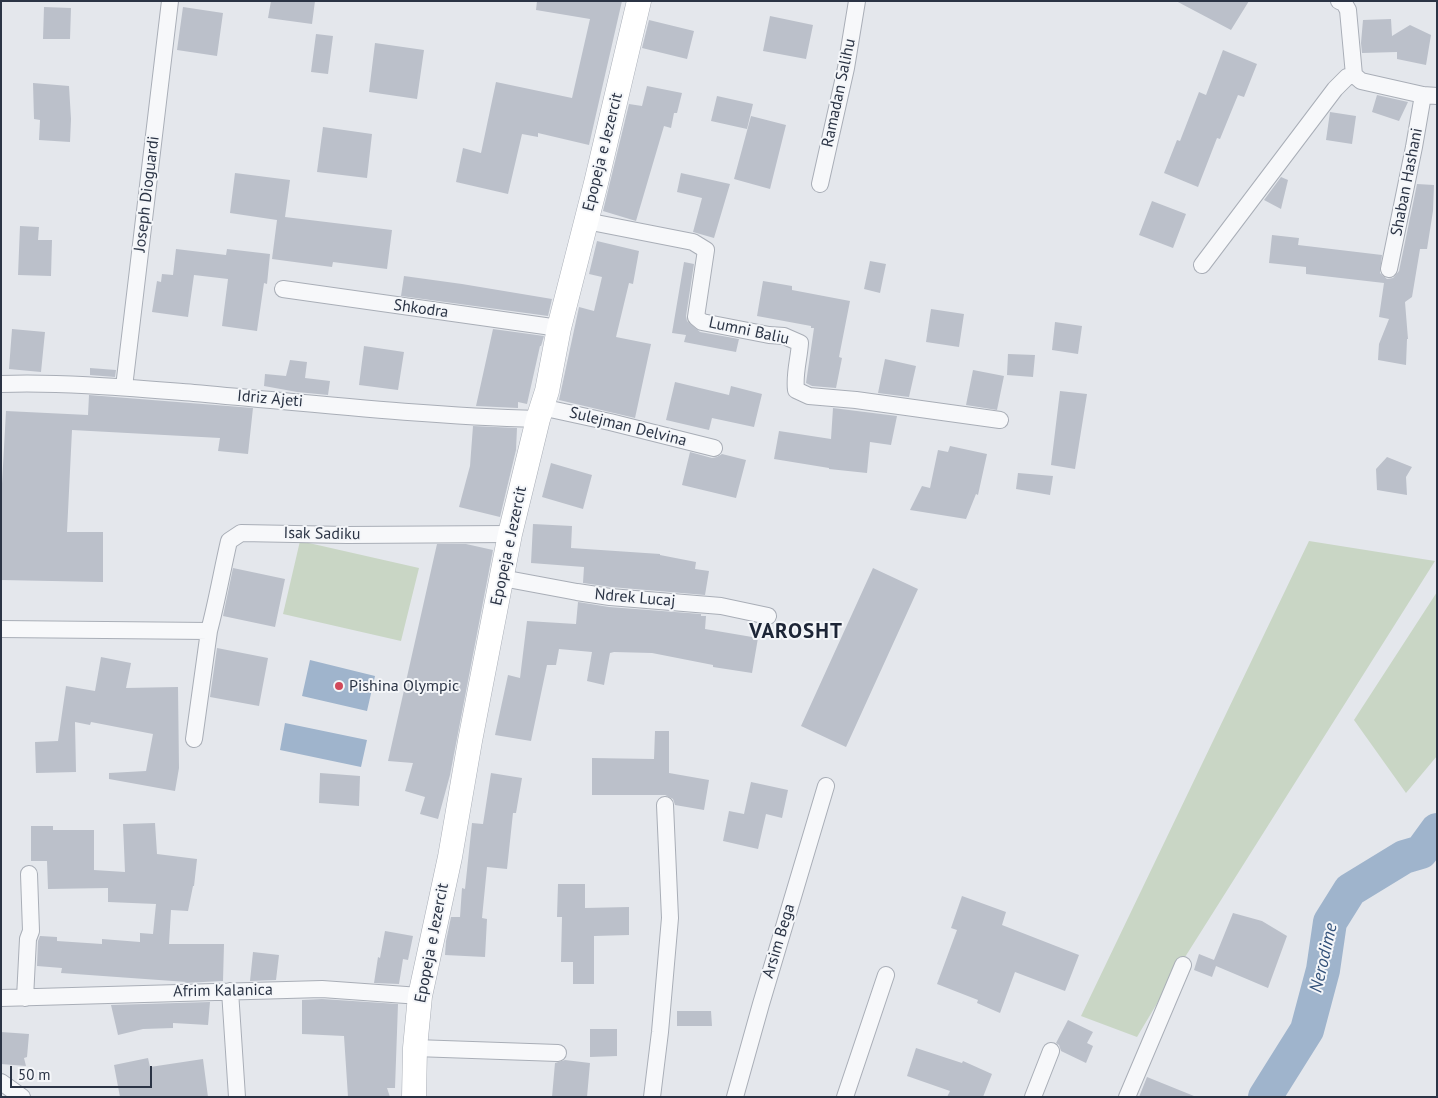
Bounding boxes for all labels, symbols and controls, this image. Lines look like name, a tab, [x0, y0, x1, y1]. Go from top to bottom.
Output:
street label: Ramadan Salihu	[818, 37, 860, 149]
street label: Epopeja e Jezercit	[579, 91, 627, 213]
street label: Shaban Hashani	[1387, 126, 1427, 238]
street label: Joseph Dioguardi	[130, 135, 164, 253]
street label: Shkodra	[392, 296, 450, 322]
street label: Lumni Baliu	[707, 313, 791, 349]
street label: Idriz Ajeti	[236, 387, 304, 411]
street label: Sulejman Delvina	[567, 403, 689, 451]
street label: Epopeja e Jezercit	[487, 485, 531, 607]
street label: Isak Sadiku	[283, 524, 361, 544]
street label: Ndrek Lucaj	[594, 585, 676, 611]
district label: VAROSHT	[748, 619, 844, 645]
place label: Pishina Olympic	[349, 676, 459, 696]
marker: Pishina Olympic	[333, 680, 345, 692]
street label: Epopeja e Jezercit	[411, 882, 453, 1004]
street label: Arsim Bega	[759, 901, 799, 981]
water label: Nerodime	[1306, 921, 1342, 995]
street label: Afrim Kalanica	[173, 981, 273, 1001]
scale bar	[12, 1056, 155, 1088]
text: 50 m	[18, 1065, 51, 1084]

